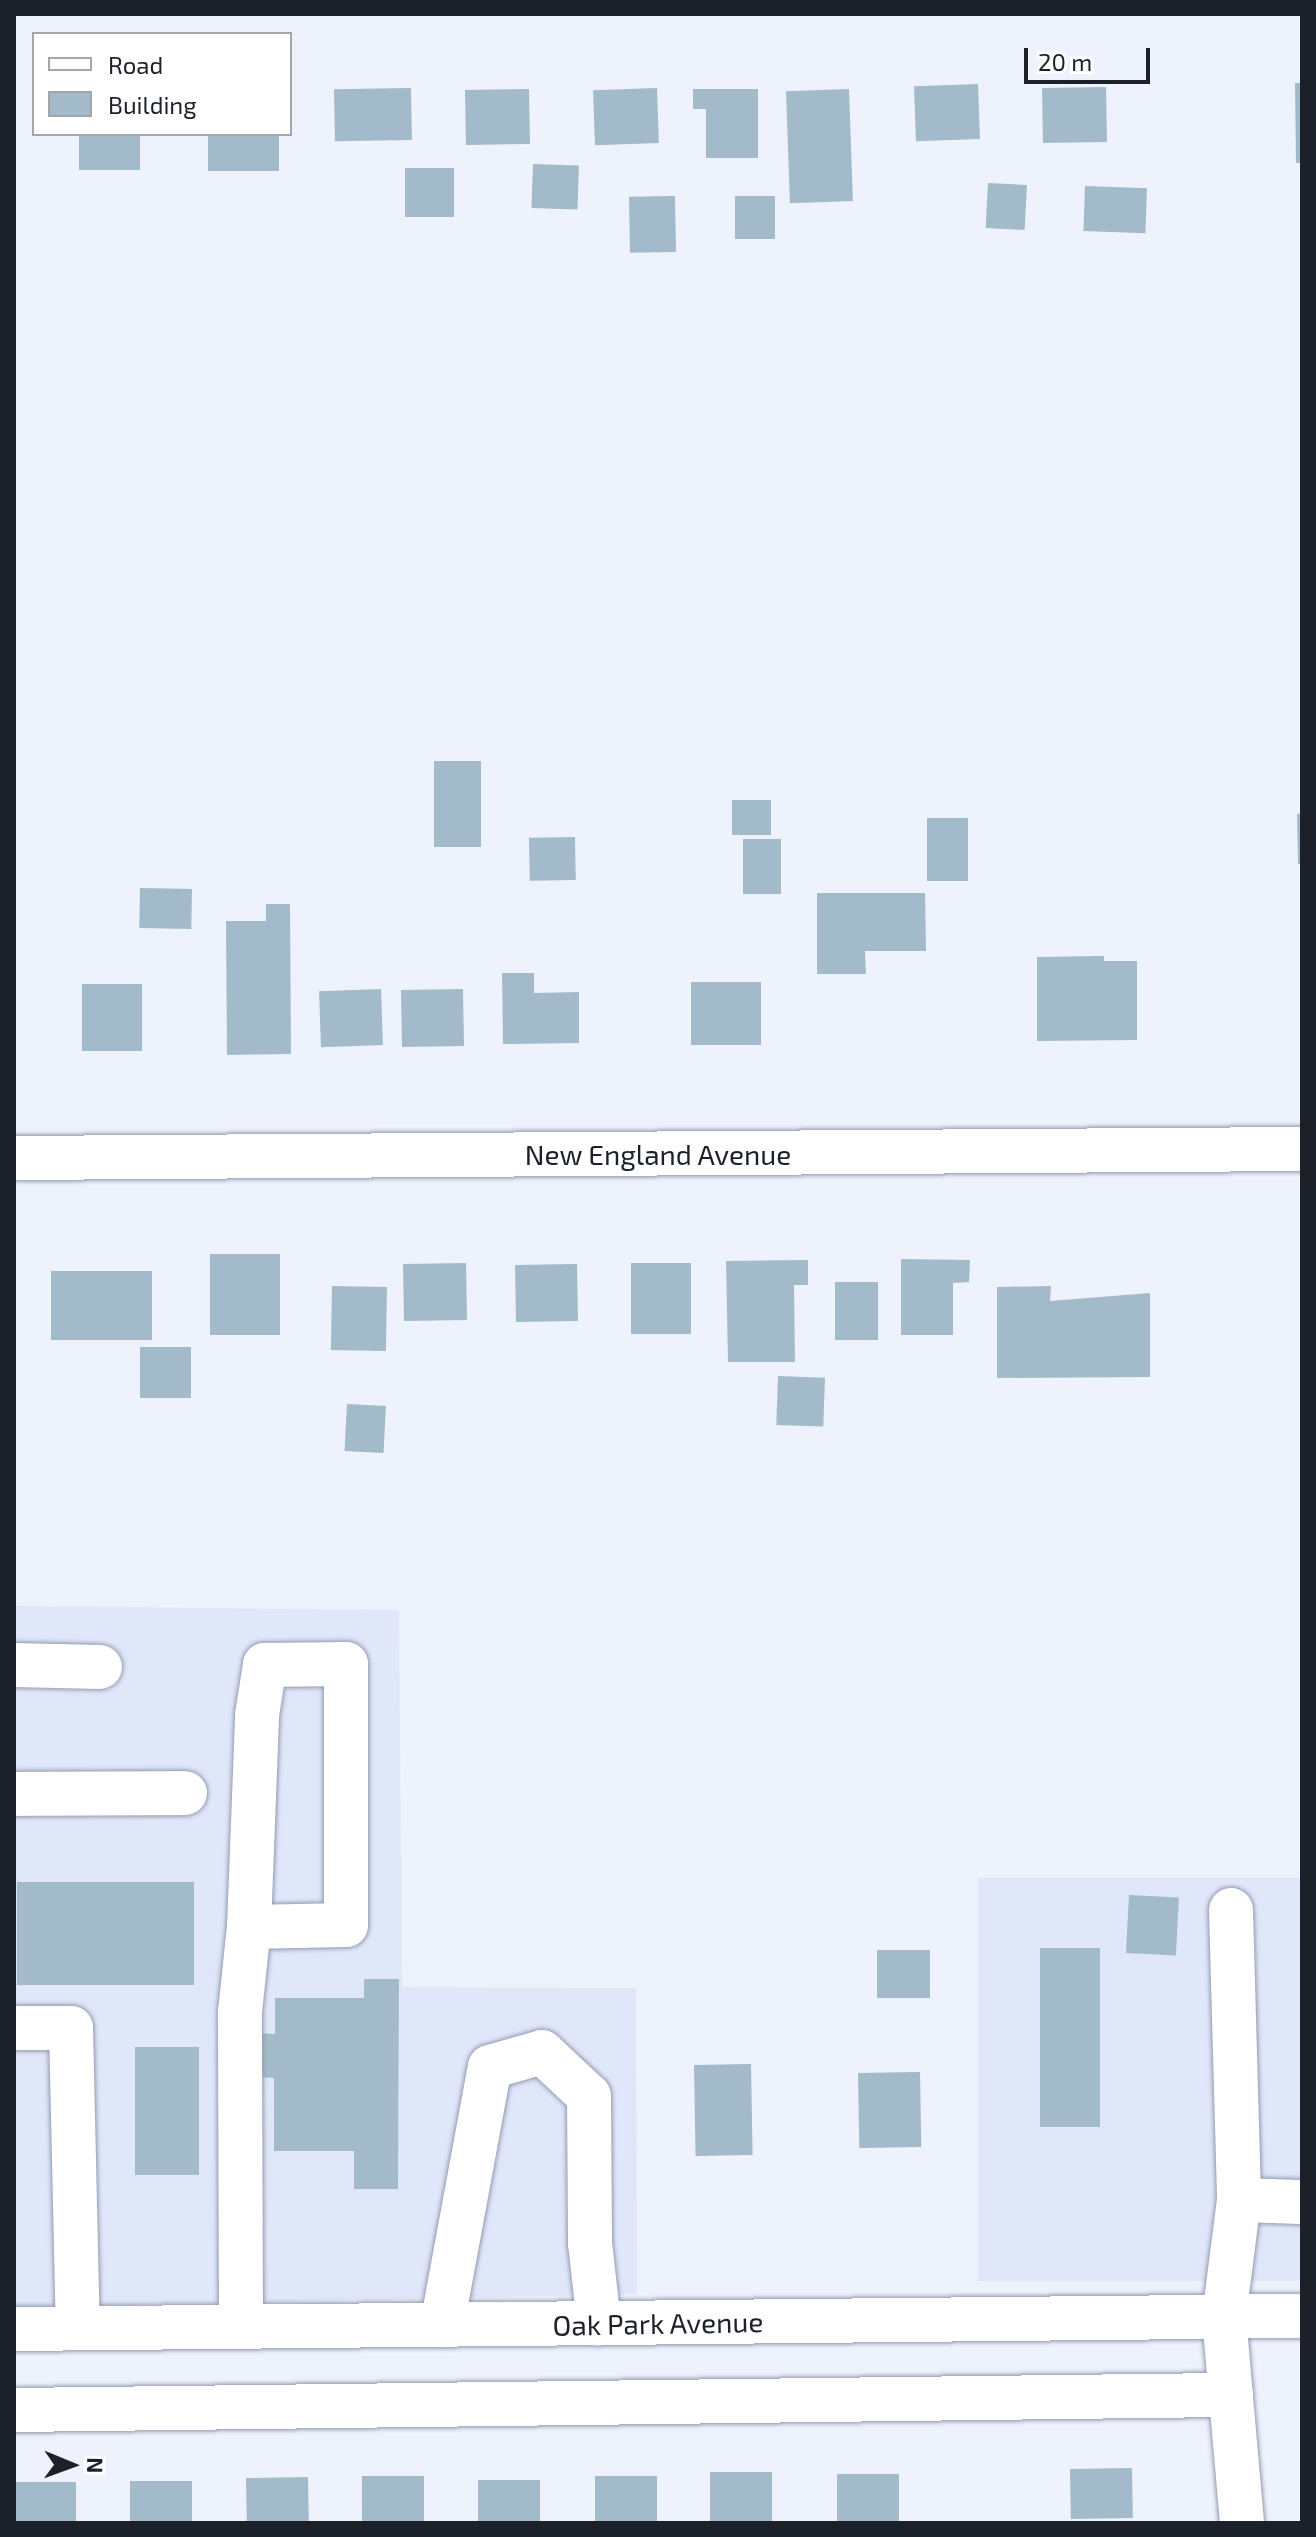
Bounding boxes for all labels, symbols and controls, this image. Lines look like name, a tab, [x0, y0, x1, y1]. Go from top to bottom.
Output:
legend	[32, 32, 292, 136]
scale bar	[1028, 32, 1154, 82]
text: 20 m	[1038, 47, 1092, 76]
text: Road	[108, 50, 163, 79]
text: Building	[108, 90, 197, 119]
street label: New England Avenue	[524, 1137, 792, 1171]
street label: Oak Park Avenue	[552, 2304, 764, 2342]
north arrow	[32, 2425, 112, 2505]
text: N	[83, 2457, 109, 2474]

